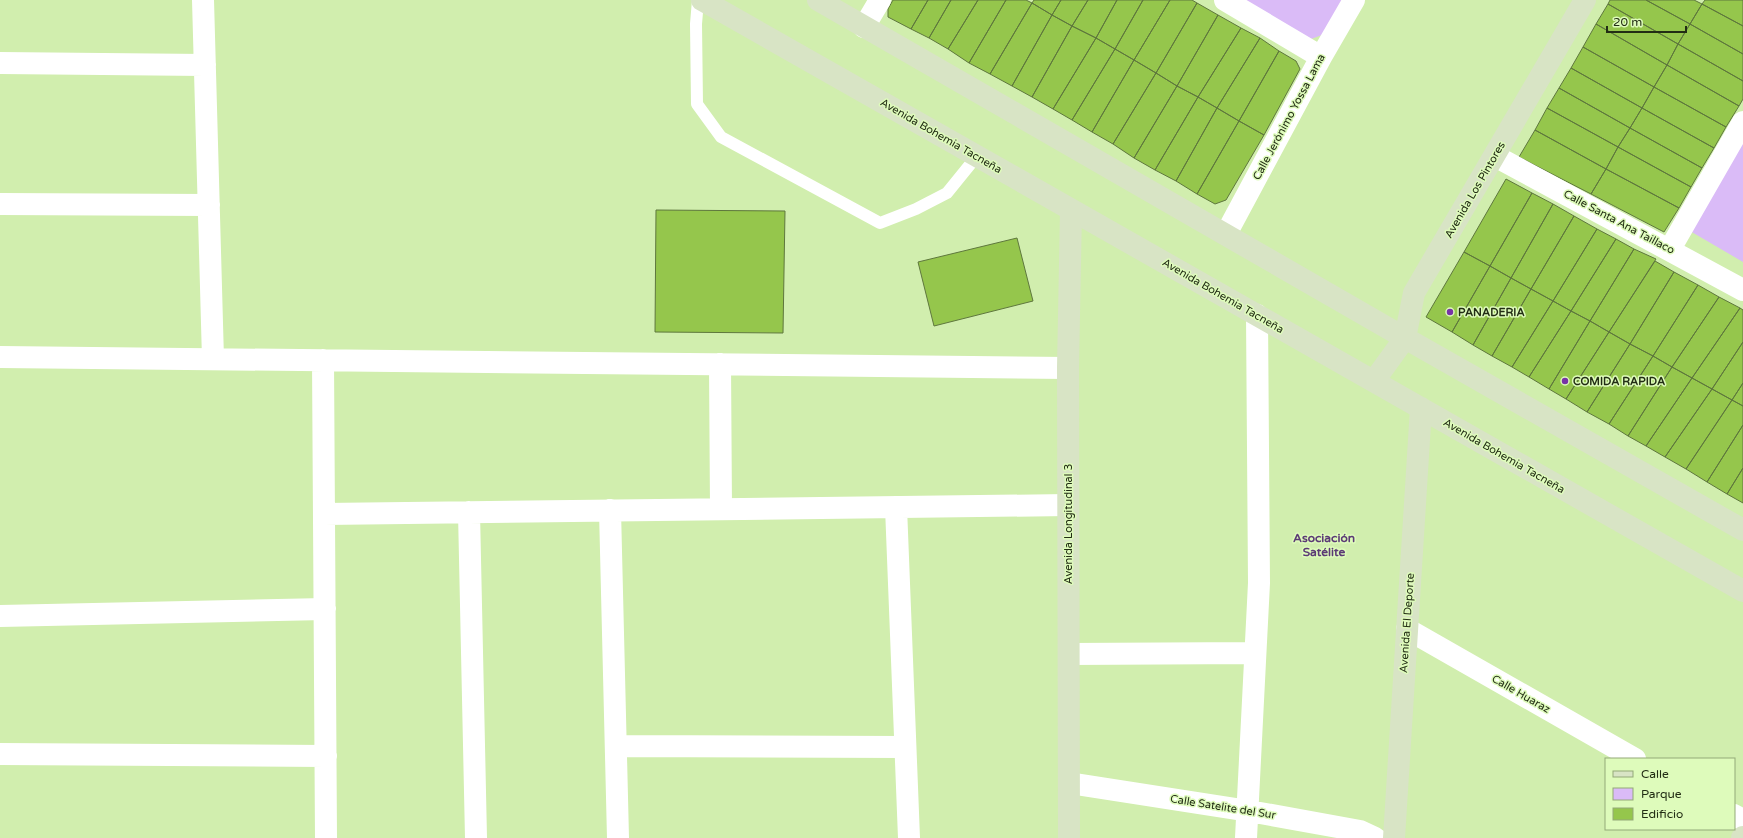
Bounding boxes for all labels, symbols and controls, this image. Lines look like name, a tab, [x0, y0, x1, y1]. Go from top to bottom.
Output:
scale bar	[1607, 8, 1686, 34]
text: 20 m	[1613, 15, 1642, 29]
street label: Calle Jerónimo Yossa Lama	[1250, 52, 1328, 182]
street label: Avenida Bohemia Tacneña	[878, 96, 1004, 176]
street label: Avenida Los Pintores	[1442, 139, 1508, 241]
street label: Calle Santa Ana Taillaco	[1561, 187, 1677, 257]
street label: Avenida Bohemia Tacneña	[1160, 256, 1286, 336]
place label: PANADERIA	[1458, 306, 1525, 319]
marker: PANADERIA	[1445, 307, 1455, 317]
place label: COMIDA RAPIDA	[1573, 375, 1665, 388]
marker: COMIDA RAPIDA	[1560, 376, 1570, 386]
street label: Avenida Bohemia Tacneña	[1441, 416, 1567, 496]
street label: Avenida Longitudinal 3	[1062, 464, 1075, 584]
district label: Asociación Satélite	[1293, 531, 1355, 559]
street label: Avenida El Deporte	[1397, 573, 1417, 673]
street label: Calle Huaraz	[1489, 672, 1553, 716]
legend	[1605, 758, 1735, 830]
text: Calle	[1641, 767, 1669, 781]
text: Parque	[1641, 787, 1682, 801]
street label: Calle Satelite del Sur	[1169, 792, 1277, 822]
text: Edificio	[1641, 807, 1683, 821]

